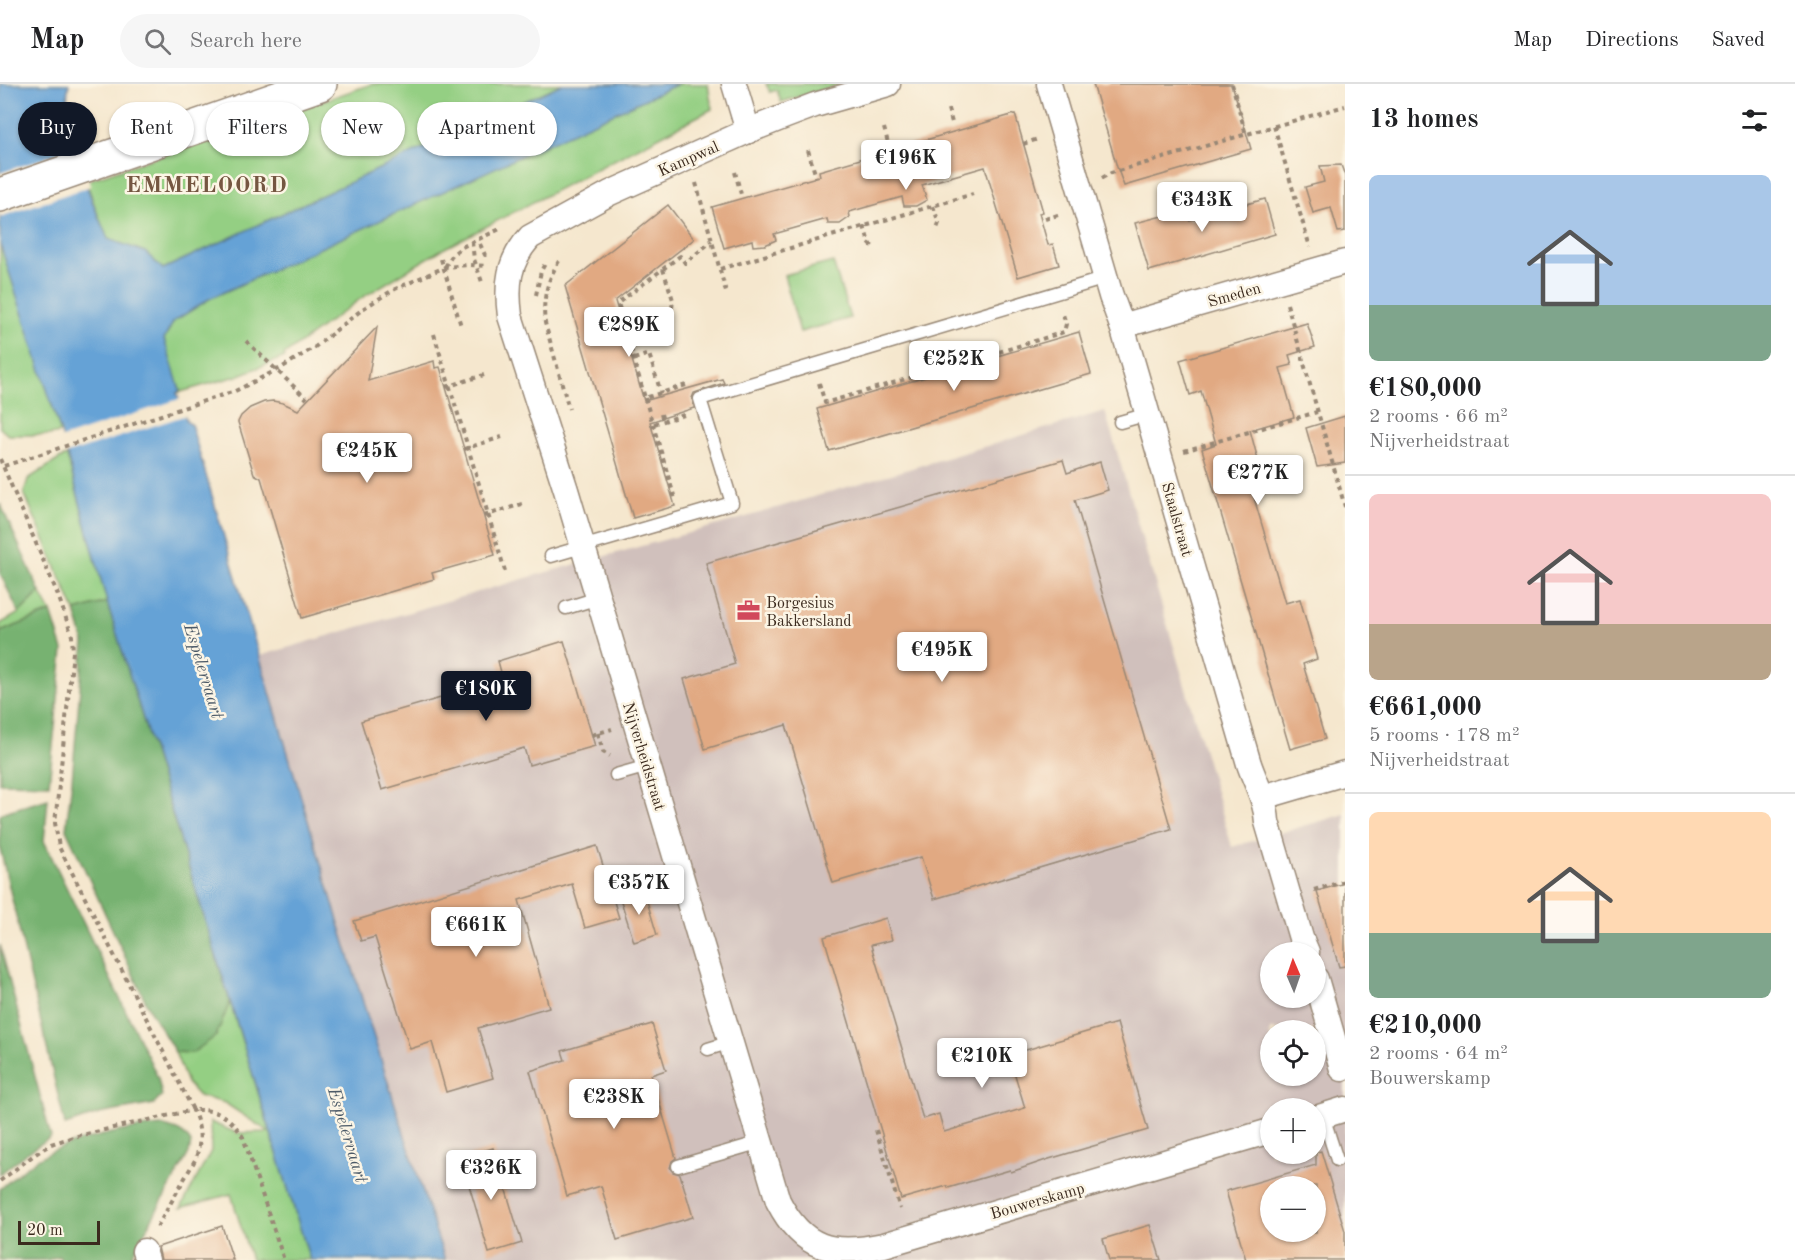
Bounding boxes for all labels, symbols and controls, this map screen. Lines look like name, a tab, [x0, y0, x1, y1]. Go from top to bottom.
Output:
search box	[120, 14, 540, 68]
icon: search	[141, 25, 174, 58]
text: Map	[30, 27, 84, 55]
text: Search here	[189, 30, 302, 52]
text: Map	[1513, 30, 1552, 51]
text: Directions	[1585, 30, 1679, 51]
text: Saved	[1712, 30, 1765, 51]
chip: Buy	[18, 102, 97, 156]
chip: Rent	[109, 102, 194, 156]
chip: Filters	[206, 102, 309, 156]
chip: New	[321, 102, 405, 156]
chip: Apartment	[417, 102, 557, 156]
icon: filters	[1738, 104, 1771, 137]
text: 13 homes	[1369, 107, 1478, 133]
street label: Kampwal	[656, 139, 722, 180]
pin: €196K	[864, 140, 948, 191]
text: €196K	[875, 149, 937, 169]
district label: EMMELOORD	[126, 175, 288, 197]
pin: €343K	[1160, 182, 1244, 233]
text: €343K	[1171, 191, 1233, 211]
icon: home	[1516, 214, 1624, 322]
street label: Smeden	[1206, 281, 1263, 311]
pin: €289K	[587, 307, 671, 358]
text: €289K	[598, 316, 660, 336]
pin: €252K	[912, 341, 996, 392]
text: €252K	[923, 350, 985, 370]
text: €180,000	[1369, 376, 1482, 402]
text: 2 rooms · 66 m²	[1369, 407, 1508, 427]
text: Nijverheidstraat	[1369, 432, 1510, 452]
pin: €245K	[325, 433, 409, 484]
text: €245K	[336, 442, 398, 462]
pin: €277K	[1216, 455, 1300, 506]
text: €277K	[1227, 464, 1289, 484]
street label: Staalstraat	[1158, 481, 1194, 559]
icon: home	[1516, 533, 1624, 641]
place label: Borgesius Bakkersland	[766, 596, 852, 630]
office icon: Borgesius Bakkersland	[735, 598, 761, 624]
water label: Espelervaart	[180, 620, 226, 721]
pin: €495K	[900, 632, 984, 683]
text: €495K	[911, 641, 973, 661]
pin: €180K	[444, 671, 528, 722]
text: €180K	[455, 680, 517, 700]
text: €661,000	[1369, 695, 1482, 721]
street label: Nijverheidstraat	[619, 700, 667, 813]
text: 5 rooms · 178 m²	[1369, 726, 1519, 746]
text: Nijverheidstraat	[1369, 751, 1510, 771]
icon: home	[1516, 851, 1624, 959]
pin: €357K	[597, 865, 681, 916]
text: €357K	[608, 874, 670, 894]
pin: €661K	[434, 907, 518, 958]
text: €661K	[445, 916, 507, 936]
north arrow	[1260, 942, 1326, 1008]
map controls	[1260, 942, 1326, 1242]
text: €210,000	[1369, 1013, 1482, 1039]
button: locate	[1260, 1020, 1326, 1086]
pin: €210K	[940, 1038, 1024, 1089]
text: 2 rooms · 64 m²	[1369, 1044, 1508, 1064]
text: €210K	[951, 1047, 1013, 1067]
text: Bouwerskamp	[1369, 1069, 1491, 1089]
pin: €238K	[572, 1079, 656, 1130]
water label: Espelervaart	[324, 1084, 370, 1185]
text: €238K	[583, 1088, 645, 1108]
button: +	[1260, 1098, 1326, 1164]
pin: €326K	[449, 1150, 533, 1201]
text: €326K	[460, 1159, 522, 1179]
button: −	[1260, 1176, 1326, 1242]
street label: Bouwerskamp	[989, 1181, 1086, 1223]
scale bar	[18, 1218, 100, 1246]
text: 20 m	[27, 1223, 63, 1239]

